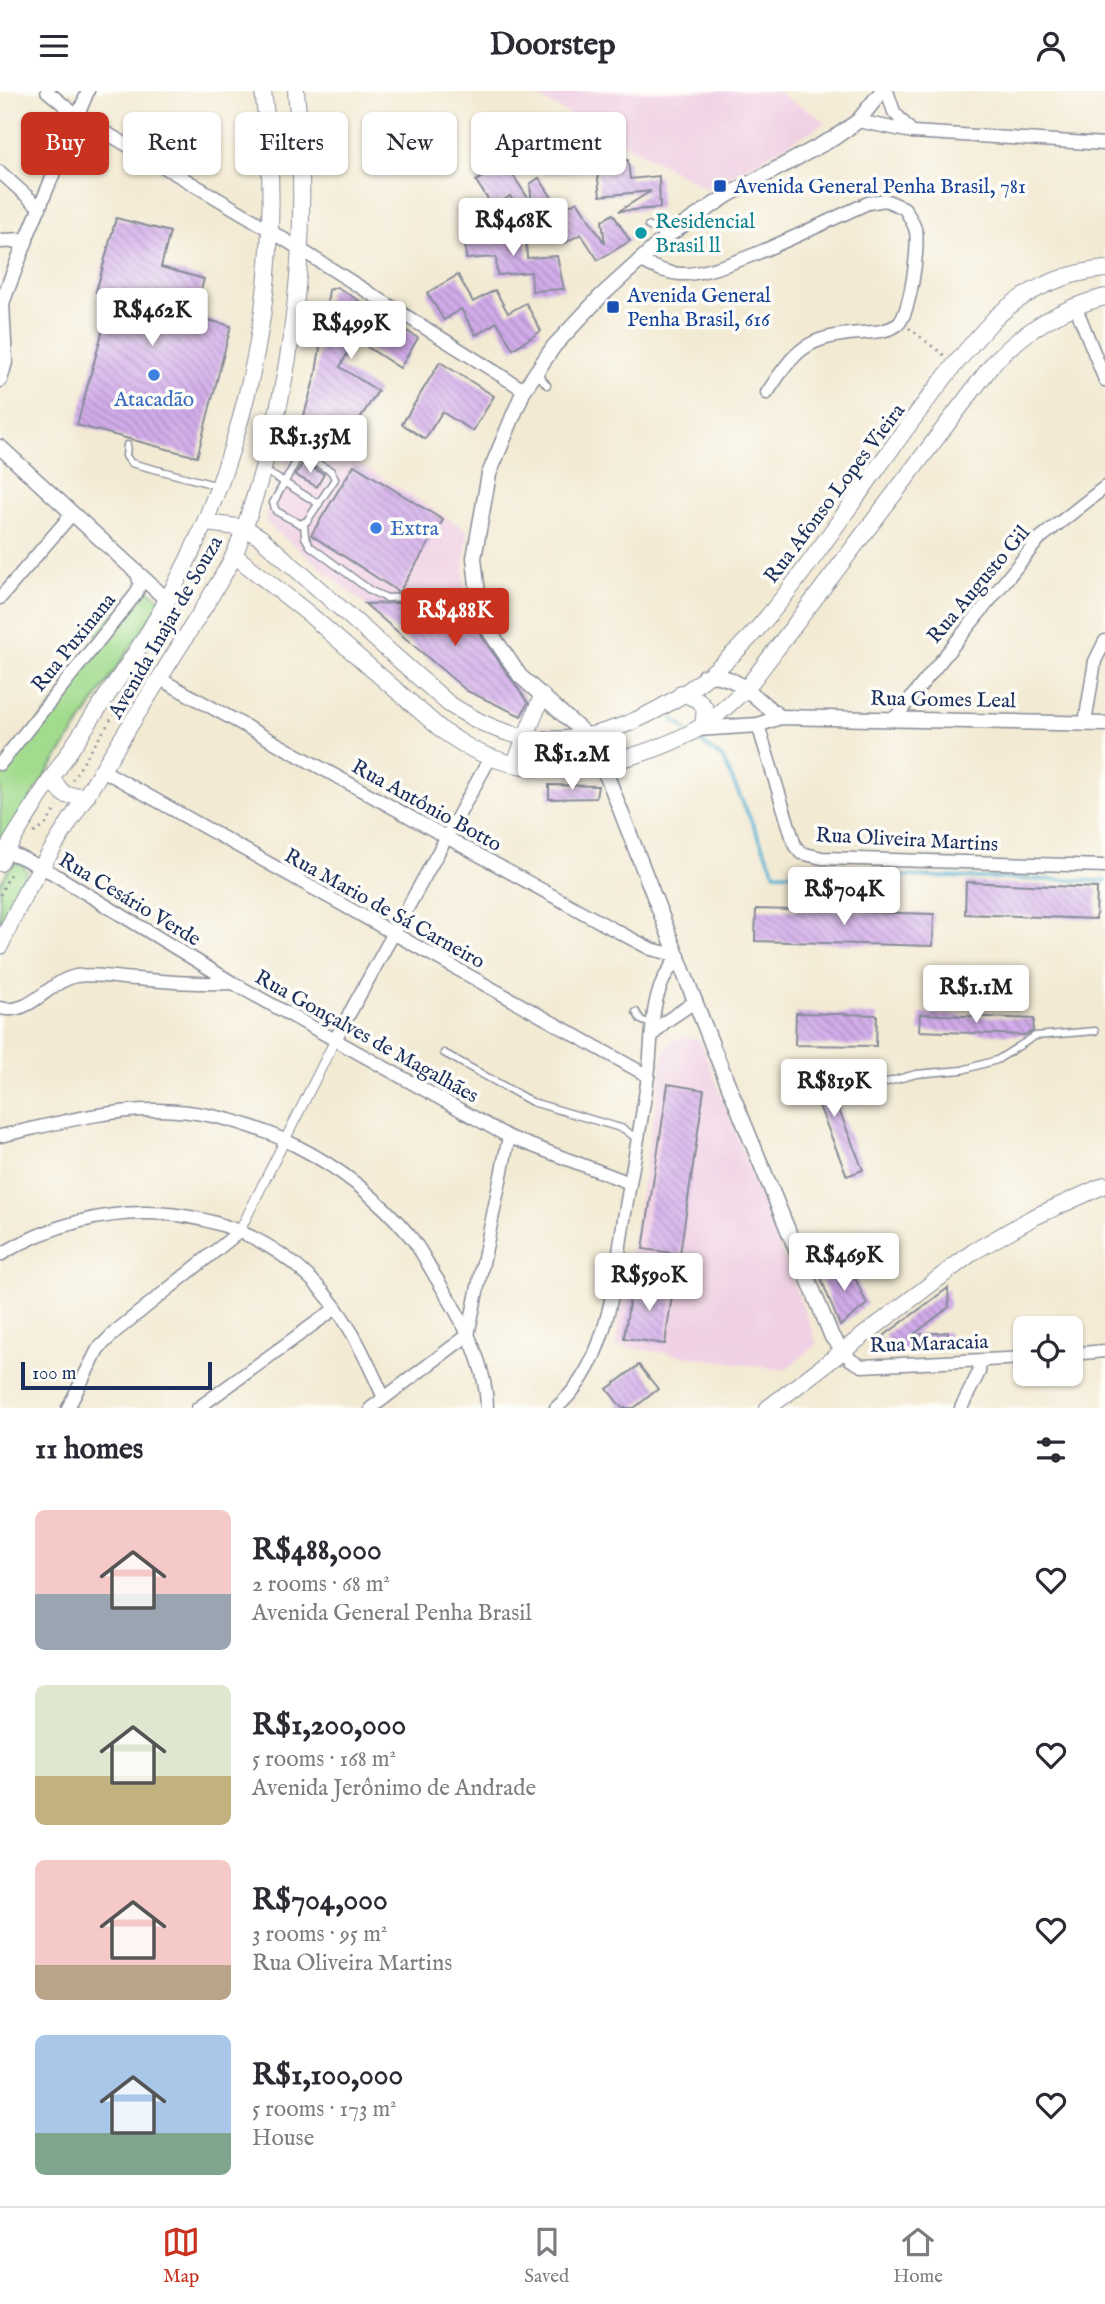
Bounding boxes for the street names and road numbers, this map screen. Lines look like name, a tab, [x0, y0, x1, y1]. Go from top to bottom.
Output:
street label: Rua Afonso Lopes Vieira	[759, 398, 912, 589]
street label: Rua Augusto Gil	[922, 520, 1037, 650]
street label: Avenida Inajar de Souza	[102, 531, 230, 725]
street label: Rua Puxinana	[26, 587, 123, 698]
street label: Rua Gomes Leal	[870, 686, 1016, 715]
street label: Rua Antônio Botto	[346, 754, 506, 859]
street label: Rua Oliveira Martins	[815, 822, 999, 859]
street label: Rua Mario de Sá Carneiro	[279, 843, 489, 976]
street label: Rua Cesário Verde	[53, 847, 206, 954]
street label: Rua Gonçalves de Magalhães	[250, 964, 483, 1110]
street label: Rua Maracaia	[869, 1329, 990, 1360]

